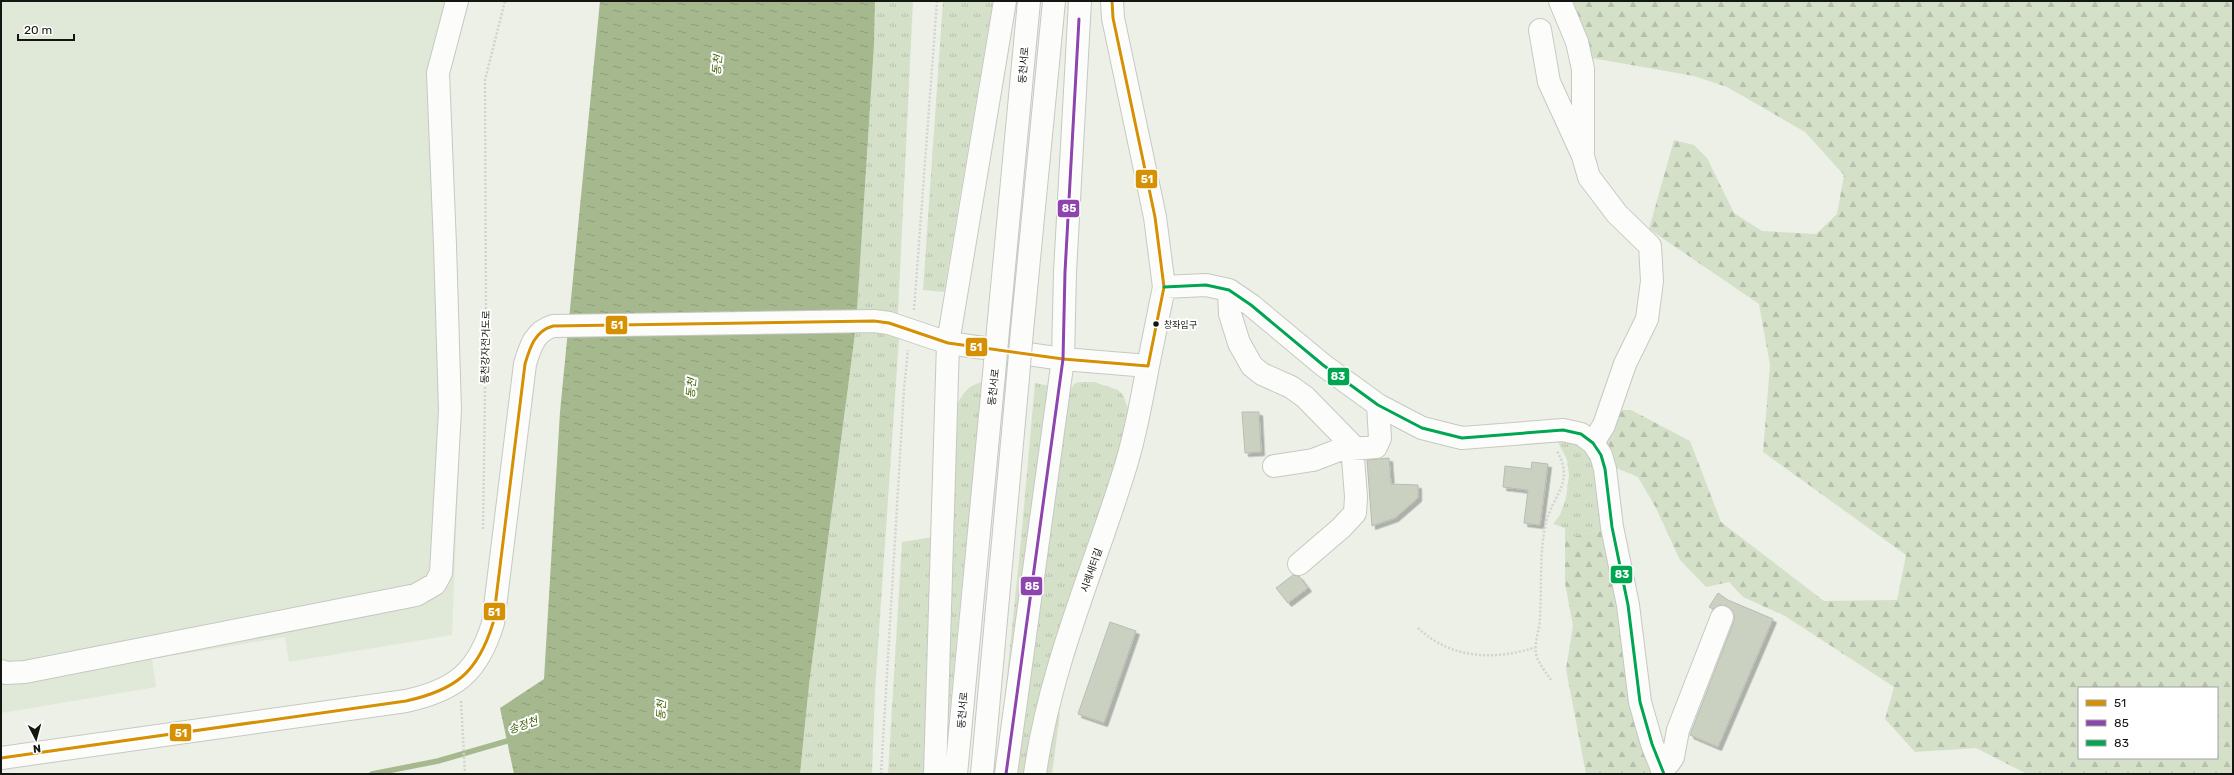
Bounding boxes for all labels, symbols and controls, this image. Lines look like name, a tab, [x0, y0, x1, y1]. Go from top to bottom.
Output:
scale bar	[18, 16, 74, 42]
text: 20 m	[24, 23, 52, 37]
street label: 동천서로	[1016, 46, 1032, 84]
water label: 동천	[710, 53, 725, 76]
line badge: 51	[1135, 169, 1158, 189]
text: 51	[1141, 173, 1153, 186]
line badge: 85	[1057, 199, 1080, 218]
text: 85	[1062, 202, 1076, 215]
street label: 동천강자전거도로	[479, 310, 493, 384]
line badge: 51	[605, 315, 628, 335]
text: 51	[611, 319, 623, 332]
marker: 창좌입구	[1151, 319, 1161, 329]
place label: 창좌입구	[1164, 320, 1198, 330]
line badge: 51	[965, 337, 988, 357]
text: 51	[970, 341, 982, 354]
line badge: 83	[1327, 367, 1350, 386]
street label: 동천서로	[986, 368, 1002, 406]
text: 83	[1331, 370, 1345, 383]
water label: 동천	[684, 376, 699, 399]
street label: 시례새터길	[1079, 547, 1105, 594]
line badge: 83	[1610, 565, 1633, 584]
text: 83	[1615, 568, 1629, 581]
line badge: 85	[1020, 576, 1043, 596]
text: 85	[1025, 580, 1039, 593]
line badge: 51	[483, 602, 506, 621]
text: 51	[488, 606, 500, 619]
legend	[2078, 687, 2218, 759]
street label: 동천서로	[955, 691, 971, 729]
text: 51	[2114, 696, 2126, 710]
water label: 동천	[654, 698, 669, 720]
water label: 송정천	[507, 714, 541, 737]
text: 85	[2114, 716, 2129, 730]
north arrow	[16, 719, 56, 759]
line badge: 51	[169, 723, 192, 742]
text: 51	[175, 727, 187, 740]
text: 83	[2114, 736, 2129, 750]
text: N	[32, 742, 42, 755]

